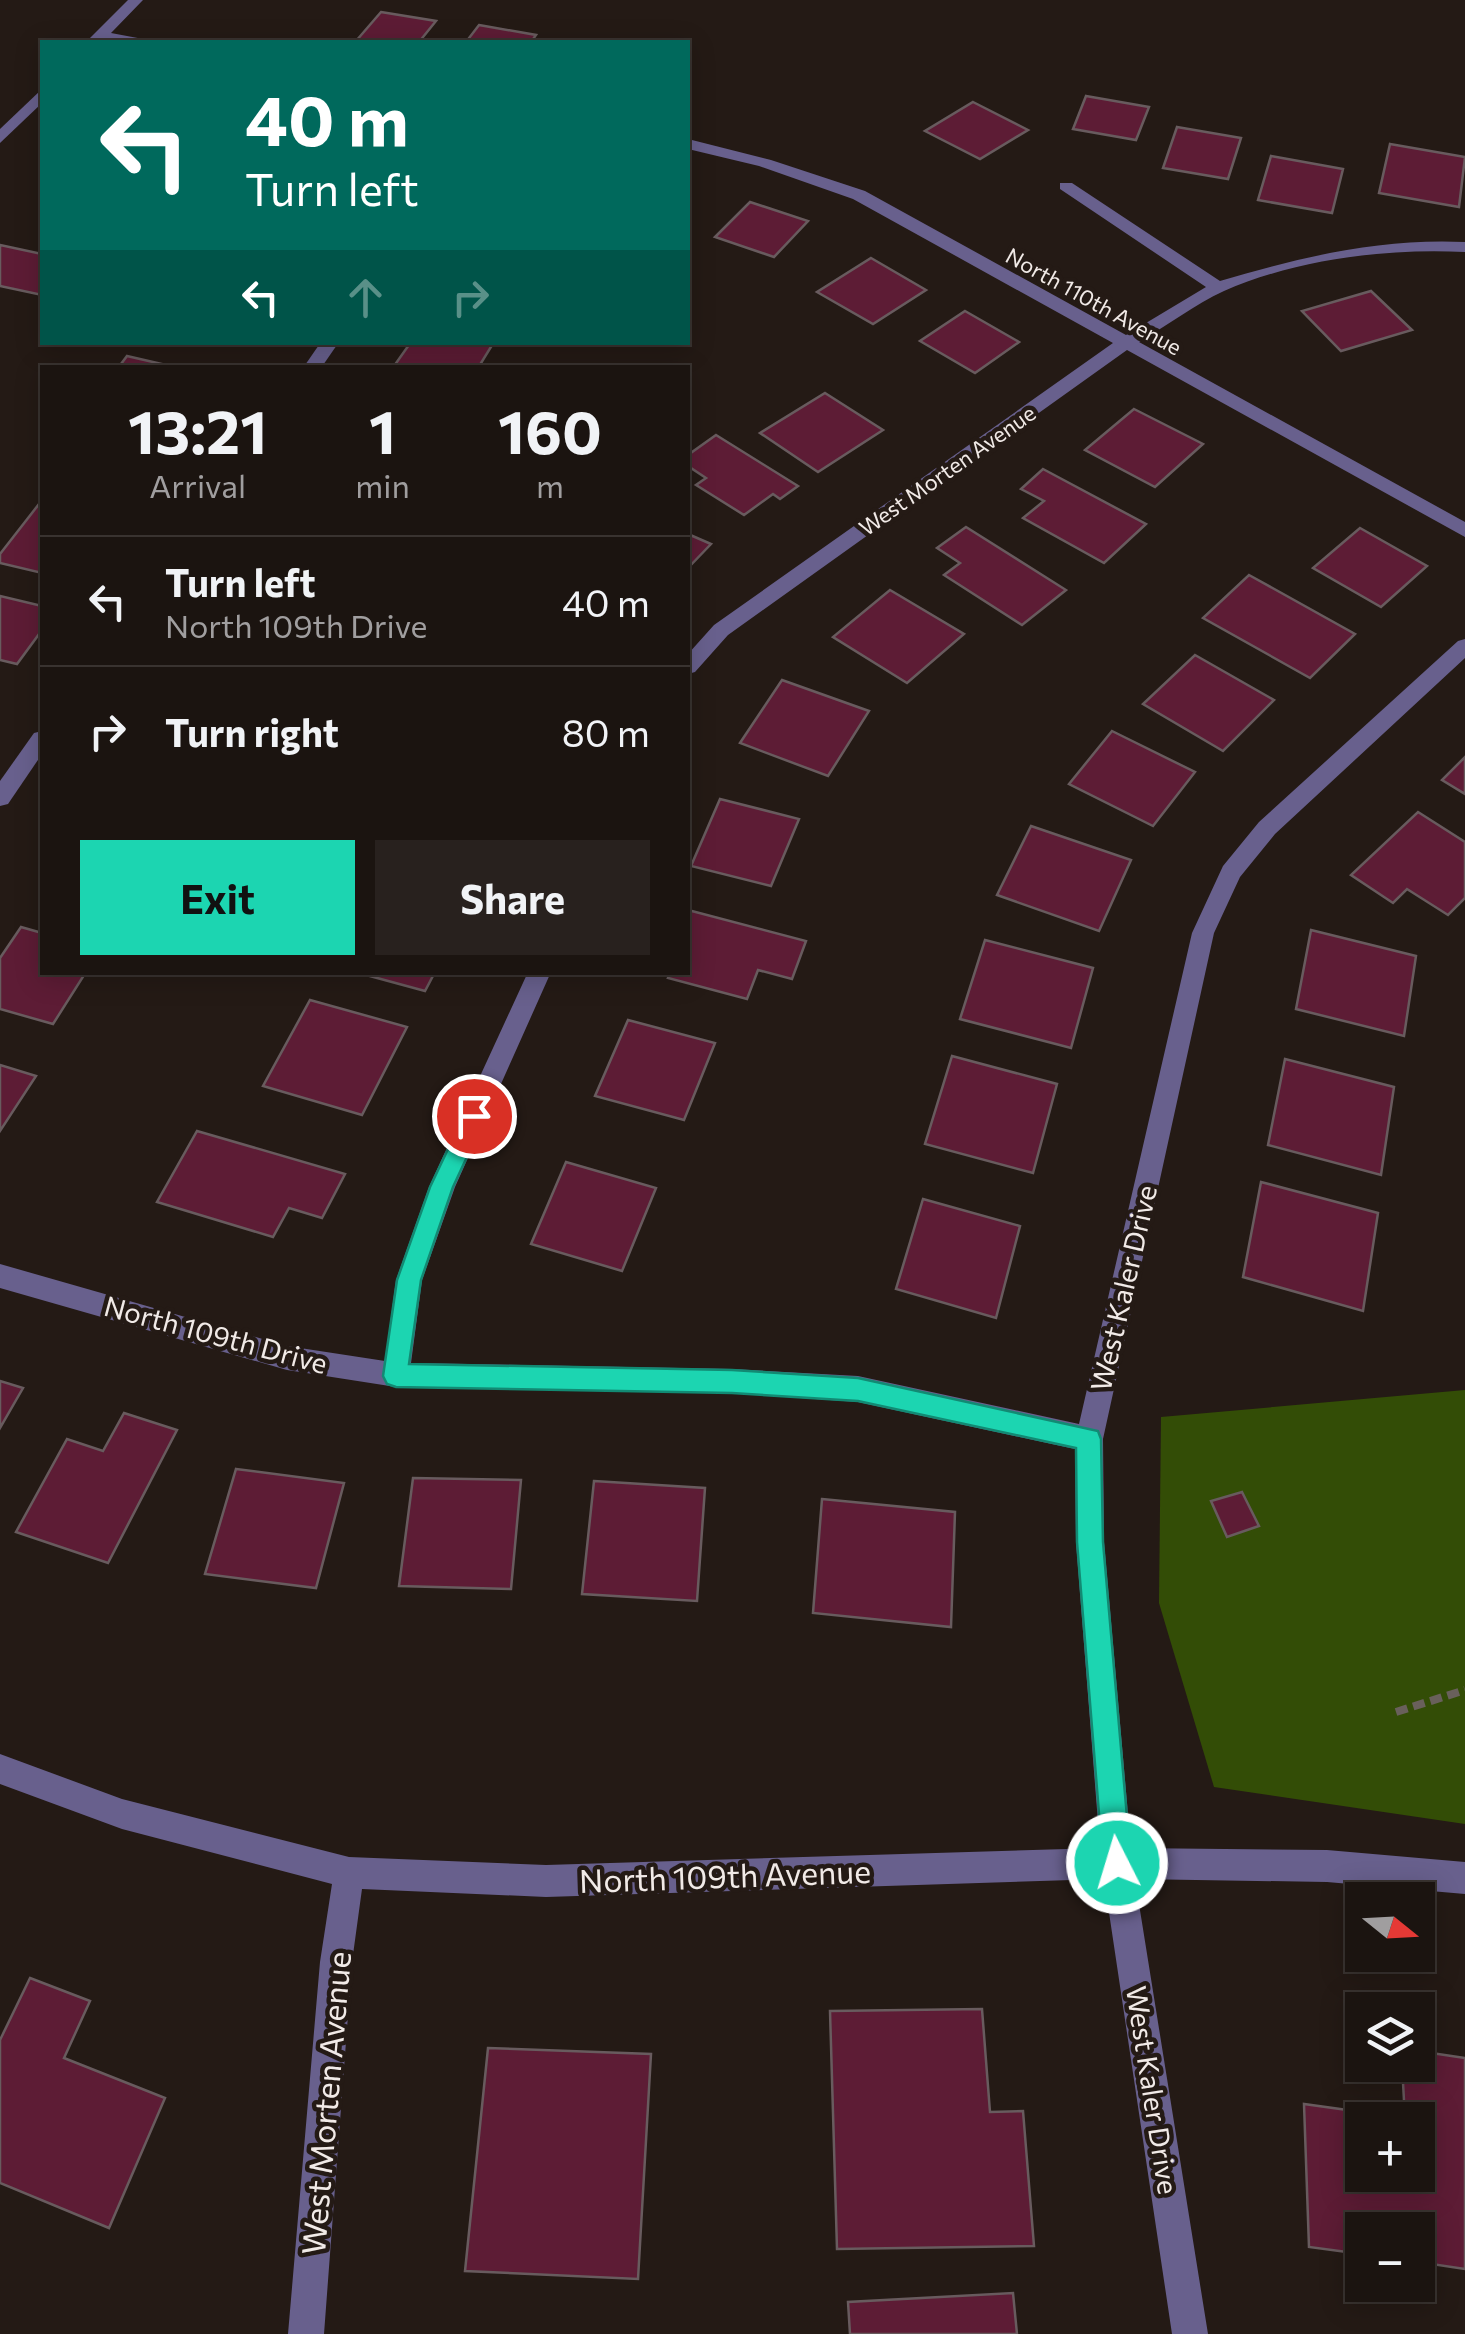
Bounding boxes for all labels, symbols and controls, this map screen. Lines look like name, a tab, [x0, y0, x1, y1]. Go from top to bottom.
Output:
text: 40 m	[245, 75, 409, 160]
icon: left	[80, 80, 210, 210]
text: Turn left	[245, 160, 419, 215]
street label: North 110th Avenue	[1001, 242, 1187, 360]
icon: left	[233, 270, 288, 325]
icon: ahead	[338, 270, 393, 325]
icon: right	[443, 270, 498, 325]
text: 13:21	[128, 393, 267, 466]
text: 1	[369, 393, 396, 466]
text: 160	[498, 393, 602, 466]
street label: West Morten Avenue	[854, 399, 1040, 541]
text: Arrival	[149, 465, 246, 505]
text: min	[355, 465, 410, 505]
text: m	[536, 465, 564, 505]
text: Turn left	[165, 558, 316, 605]
icon: left	[80, 574, 135, 629]
text: 40 m	[562, 578, 650, 625]
text: North 109th Drive	[165, 605, 428, 645]
icon: right	[80, 704, 135, 759]
text: Turn right	[165, 708, 339, 755]
text: 80 m	[562, 708, 650, 755]
button: Exit	[80, 840, 355, 955]
button: Share	[375, 840, 650, 955]
pin	[432, 1074, 517, 1159]
icon: arrive	[447, 1089, 502, 1144]
street label: West Kaler Drive	[1083, 1182, 1163, 1394]
street label: North 109th Drive	[101, 1288, 331, 1380]
position arrow	[1065, 1811, 1169, 1915]
street label: North 109th Avenue	[578, 1850, 872, 1900]
north arrow	[1345, 1882, 1435, 1972]
map controls	[1345, 1882, 1435, 2302]
street label: West Morten Avenue	[292, 1950, 358, 2256]
street label: West Kaler Drive	[1120, 1983, 1186, 2197]
button: layers	[1345, 1992, 1435, 2082]
button: +	[1345, 2102, 1435, 2192]
button: −	[1345, 2212, 1435, 2302]

